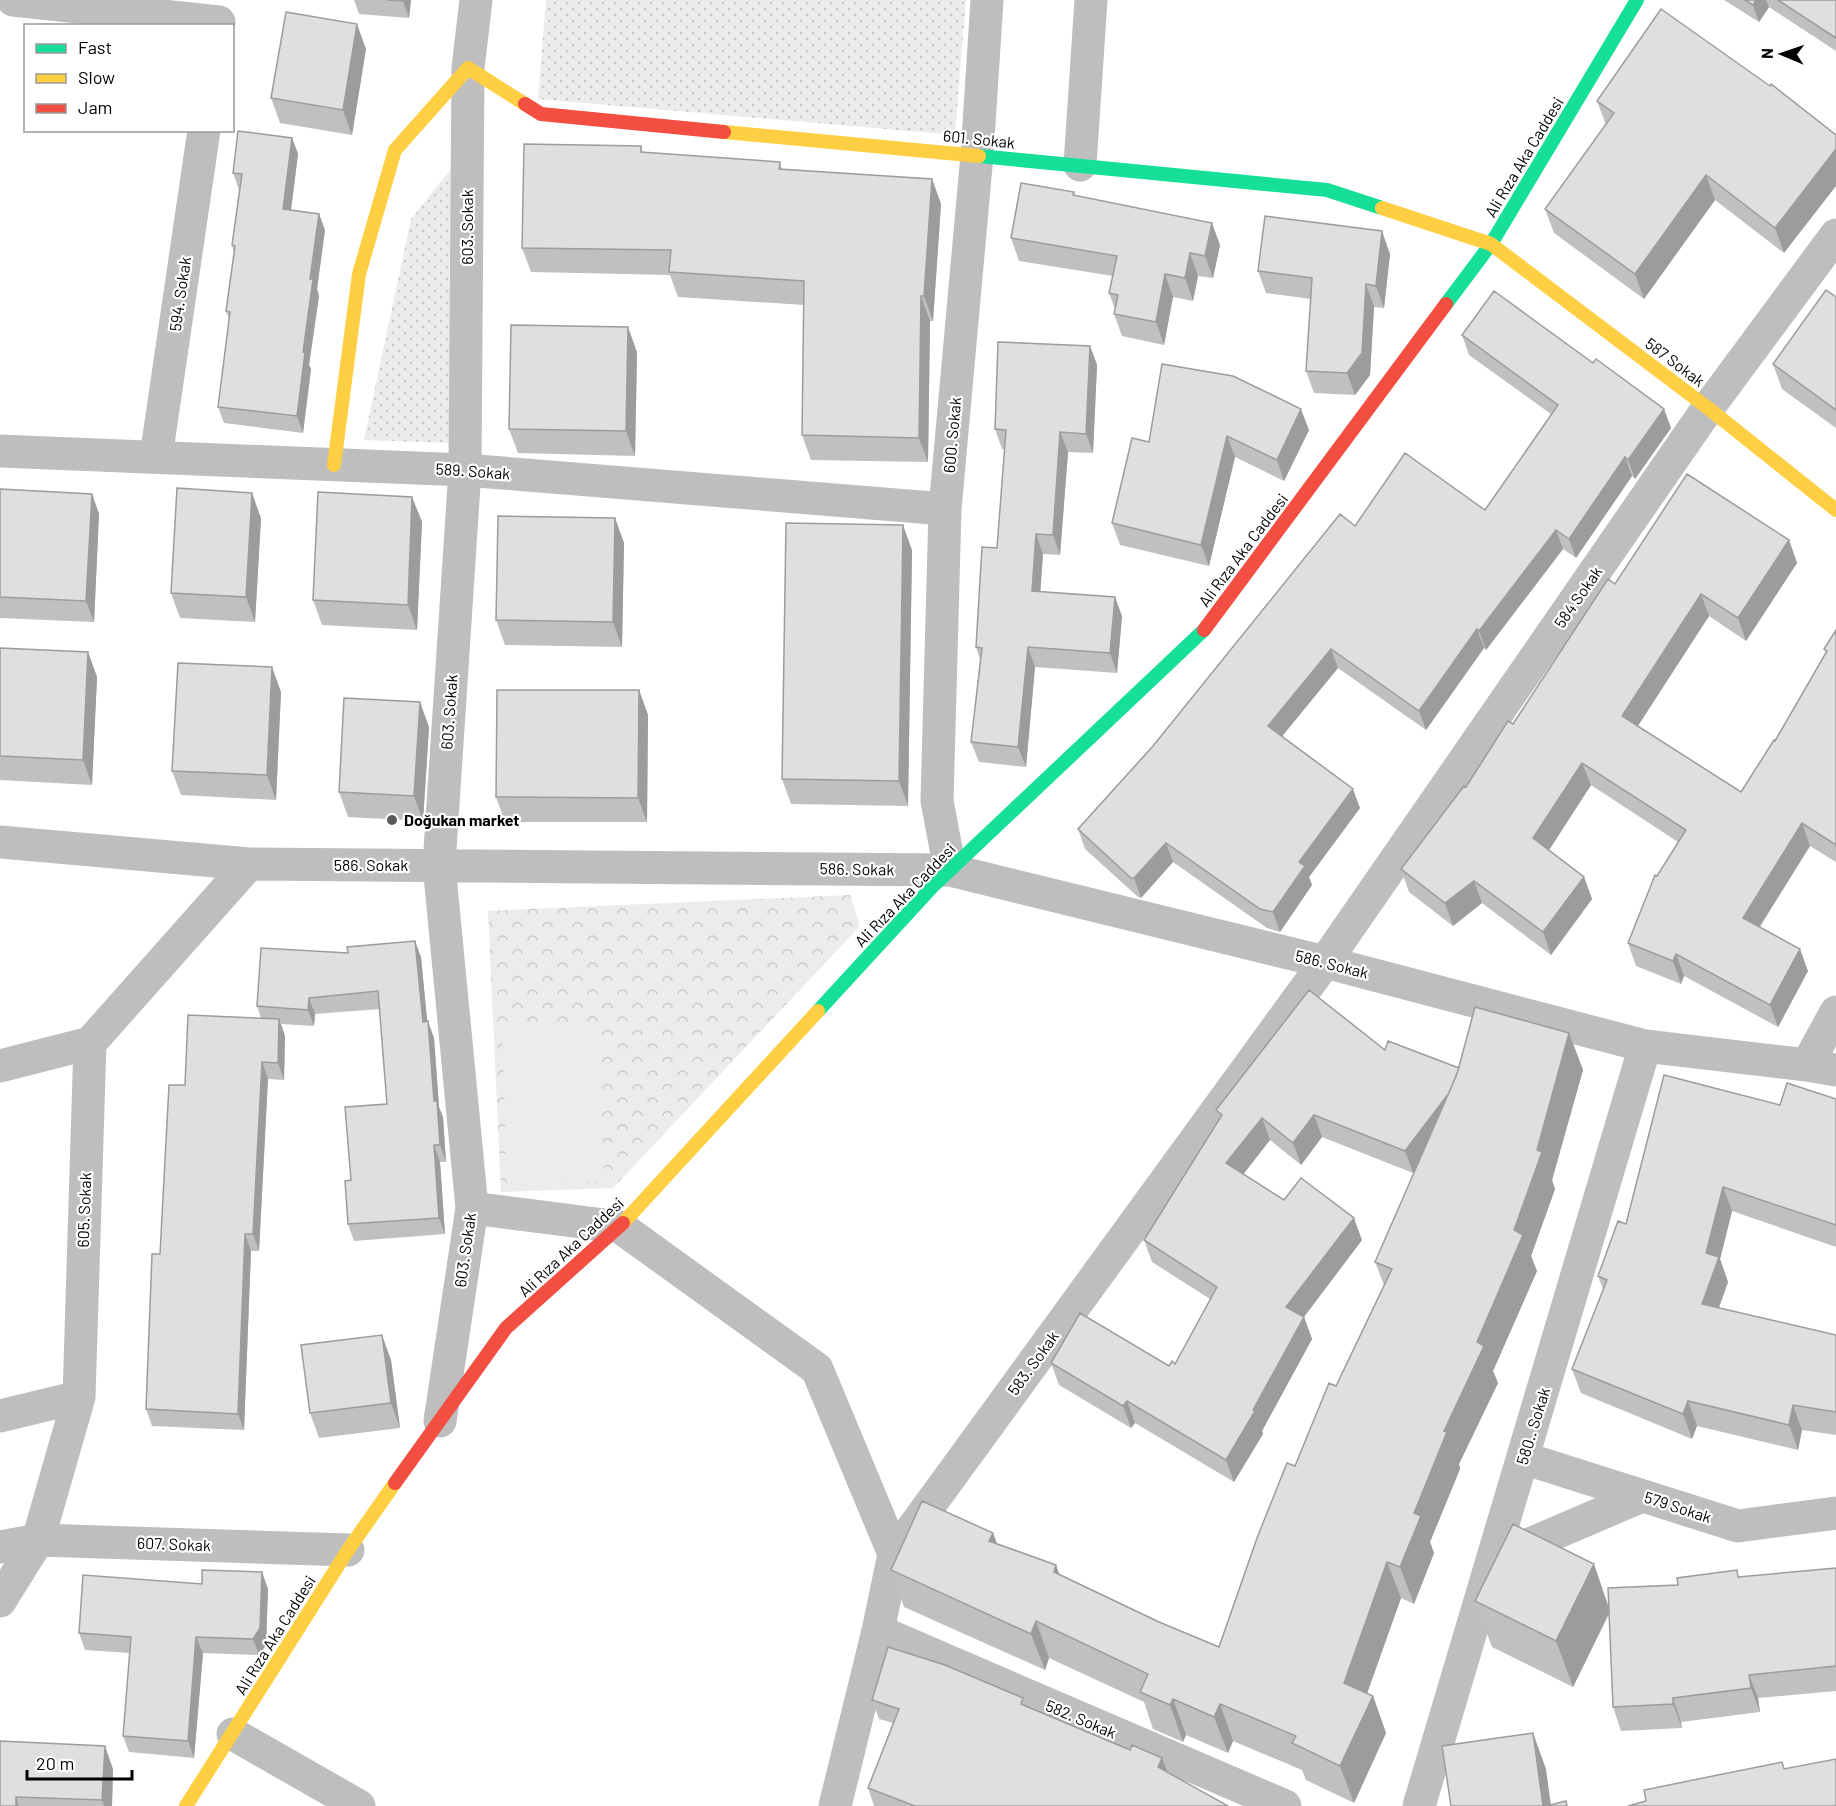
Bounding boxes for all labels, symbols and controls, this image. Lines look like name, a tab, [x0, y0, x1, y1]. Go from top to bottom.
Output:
legend	[24, 24, 234, 132]
north arrow	[1752, 24, 1812, 84]
text: Fast	[78, 36, 112, 58]
text: N	[1757, 48, 1776, 59]
text: Slow	[78, 66, 115, 88]
street label: Ali Rıza Aka Caddesi	[1480, 93, 1567, 220]
text: Jam	[78, 96, 112, 118]
street label: 601. Sokak	[942, 125, 1016, 152]
street label: 603. Sokak	[457, 189, 476, 265]
street label: 594. Sokak	[165, 255, 194, 332]
street label: 587 Sokak	[1642, 333, 1709, 390]
street label: 600. Sokak	[939, 396, 964, 474]
street label: 589. Sokak	[435, 458, 511, 483]
street label: Ali Rıza Aka Caddesi	[1194, 489, 1291, 610]
street label: 584 Sokak	[1550, 562, 1606, 631]
street label: 603. Sokak	[436, 674, 461, 750]
place label: Doğukan market	[404, 810, 519, 829]
marker: Doğukan market	[385, 813, 399, 827]
street label: Ali Rıza Aka Caddesi	[850, 839, 959, 950]
street label: 586. Sokak	[334, 855, 408, 874]
street label: 586. Sokak	[820, 858, 894, 879]
street label: 586. Sokak	[1294, 945, 1371, 982]
street label: 605. Sokak	[73, 1172, 94, 1248]
street label: Ali Rıza Aka Caddesi	[514, 1193, 627, 1300]
street label: 603. Sokak	[450, 1211, 479, 1289]
street label: 583. Sokak	[1003, 1327, 1062, 1398]
street label: 580.. Sokak	[1512, 1385, 1553, 1467]
street label: 579 Sokak	[1642, 1487, 1714, 1526]
street label: 607. Sokak	[137, 1533, 211, 1554]
street label: Ali Rıza Aka Caddesi	[230, 1572, 319, 1698]
street label: 582. Sokak	[1043, 1695, 1119, 1742]
scale bar	[27, 1743, 132, 1781]
text: 20 m	[36, 1752, 74, 1774]

